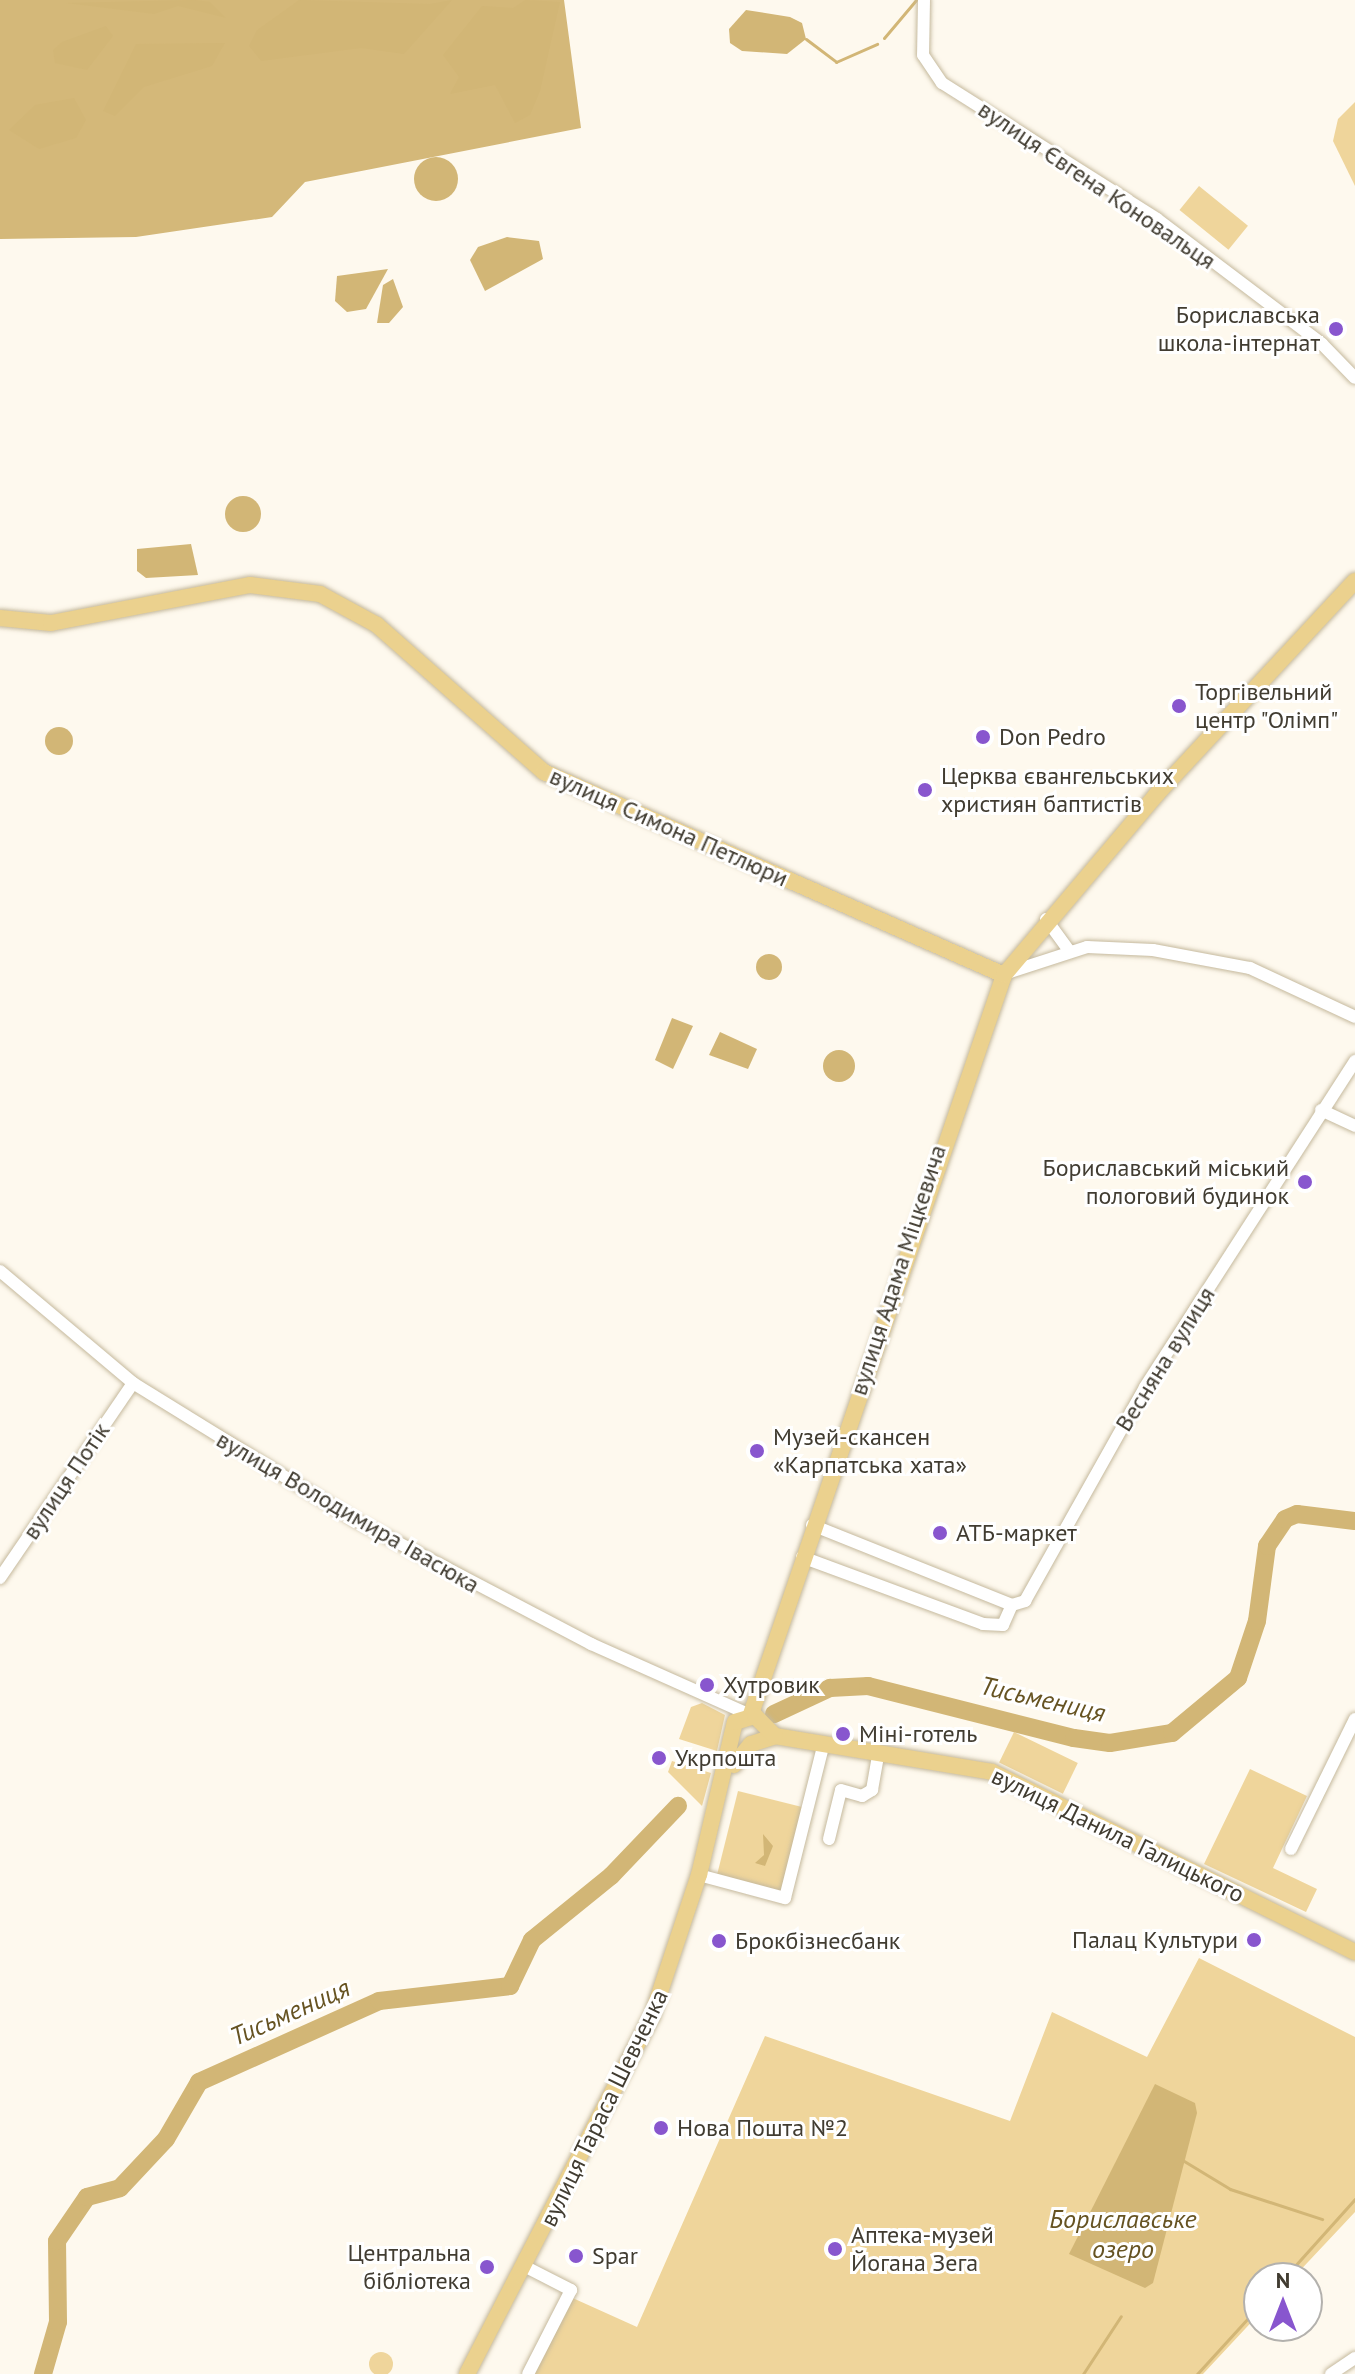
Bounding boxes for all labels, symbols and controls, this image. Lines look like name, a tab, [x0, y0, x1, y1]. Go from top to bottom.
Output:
street label: вулиця Євгена Коновальця	[973, 95, 1221, 275]
place label: Бориславська школа-інтернат	[1158, 301, 1320, 357]
marker: Бориславська школа-інтернат	[1327, 320, 1345, 338]
place label: Торгівельний центр "Олімп"	[1195, 678, 1340, 734]
marker: Торгівельний центр "Олімп"	[1170, 697, 1188, 715]
place label: Don Pedro	[999, 723, 1106, 751]
marker: Don Pedro	[974, 728, 992, 746]
street label: вулиця Симона Петлюри	[545, 761, 793, 893]
place label: Церква євангельських християн баптистів	[941, 762, 1174, 818]
marker: Церква євангельських християн баптистів	[916, 781, 934, 799]
street label: вулиця Адама Міцкевича	[844, 1141, 952, 1399]
place label: Бориславський міський пологовий будинок	[1042, 1154, 1289, 1210]
marker: Бориславський міський пологовий будинок	[1296, 1173, 1314, 1191]
street label: Весняна вулиця	[1109, 1281, 1221, 1437]
street label: вулиця Потік	[16, 1417, 116, 1545]
place label: Музей-скансен «Карпатська хата»	[773, 1423, 967, 1479]
street label: вулиця Володимира Івасюка	[211, 1425, 485, 1599]
marker: Музей-скансен «Карпатська хата»	[748, 1442, 766, 1460]
place label: АТБ-маркет	[956, 1519, 1077, 1547]
marker: АТБ-маркет	[931, 1524, 949, 1542]
water label: Тисьмениця	[977, 1669, 1109, 1729]
place label: Хутровик	[723, 1671, 820, 1699]
marker: Хутровик	[698, 1676, 716, 1694]
place label: Міні-готель	[859, 1720, 977, 1748]
marker: Міні-готель	[834, 1725, 852, 1743]
place label: Укрпошта	[675, 1744, 776, 1772]
marker: Укрпошта	[650, 1749, 668, 1767]
street label: вулиця Данила Галицького	[987, 1761, 1249, 1909]
place label: Палац Культури	[1072, 1926, 1238, 1954]
place label: Брокбізнесбанк	[735, 1927, 900, 1955]
marker: Палац Культури	[1245, 1931, 1263, 1949]
marker: Брокбізнесбанк	[710, 1932, 728, 1950]
water label: Тисьмениця	[225, 1972, 355, 2052]
street label: вулиця Тараса Шевченка	[534, 1984, 674, 2232]
place label: Нова Пошта №2	[677, 2114, 848, 2142]
marker: Нова Пошта №2	[652, 2119, 670, 2137]
water label: Бориславське озеро	[1049, 2203, 1197, 2264]
place label: Аптека-музей Йогана Зега	[851, 2221, 994, 2277]
place label: Центральна бібліотека	[347, 2239, 471, 2295]
marker: Аптека-музей Йогана Зега	[826, 2240, 844, 2258]
place label: Spar	[592, 2242, 638, 2270]
marker: Spar	[567, 2247, 585, 2265]
marker: Центральна бібліотека	[478, 2258, 496, 2276]
north arrow	[1243, 2262, 1323, 2342]
text: N	[1276, 2266, 1290, 2294]

